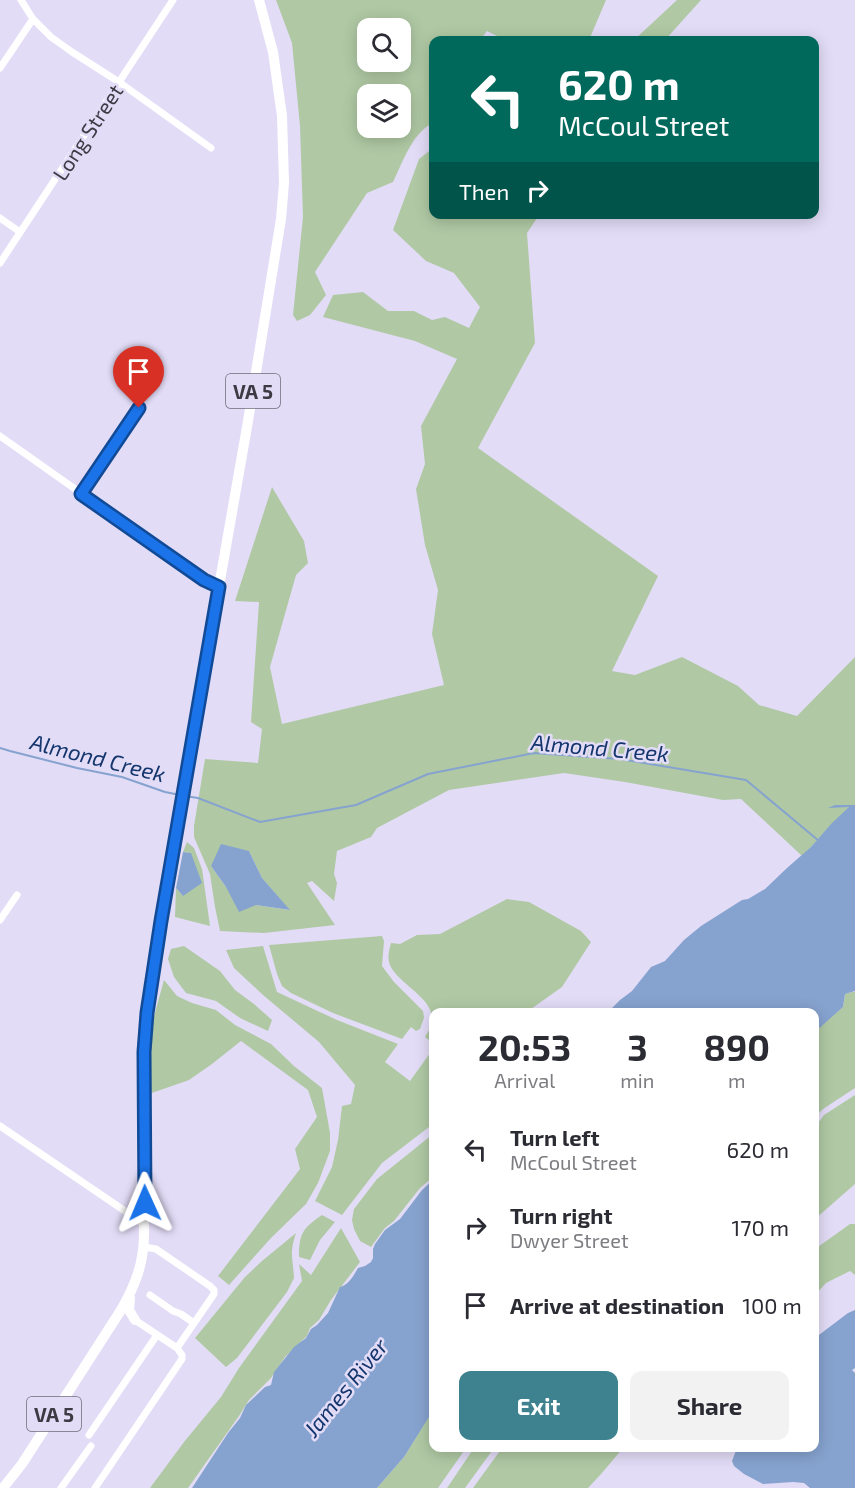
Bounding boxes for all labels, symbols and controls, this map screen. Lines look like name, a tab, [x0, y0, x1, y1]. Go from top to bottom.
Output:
map controls	[357, 18, 411, 138]
button: search	[357, 18, 411, 72]
text: 620 m	[558, 58, 680, 108]
icon: left	[459, 60, 537, 138]
street label: Long Street	[47, 79, 127, 185]
button: layers	[357, 84, 411, 138]
text: McCoul Street	[558, 109, 729, 141]
icon: right	[521, 174, 554, 207]
text: Then	[459, 178, 509, 204]
pin	[113, 346, 164, 408]
icon: arrive	[122, 355, 155, 388]
road number: VA 5	[226, 374, 280, 408]
water label: Almond Creek	[27, 727, 168, 786]
water label: Almond Creek	[529, 728, 670, 766]
text: 20:53	[478, 1025, 571, 1068]
text: 3	[627, 1025, 648, 1068]
text: 890	[704, 1025, 770, 1068]
text: Arrival	[494, 1068, 555, 1092]
text: min	[620, 1068, 654, 1092]
text: m	[728, 1068, 745, 1092]
text: Turn left	[510, 1124, 599, 1150]
icon: left	[459, 1133, 492, 1166]
text: 620 m	[727, 1136, 789, 1162]
text: McCoul Street	[510, 1150, 637, 1174]
position arrow	[113, 1171, 177, 1235]
text: Turn right	[510, 1202, 612, 1228]
icon: right	[459, 1211, 492, 1244]
text: 170 m	[732, 1214, 789, 1240]
text: Dwyer Street	[510, 1228, 629, 1252]
icon: arrive	[459, 1289, 492, 1322]
text: Arrive at destination	[510, 1292, 724, 1318]
text: 100 m	[742, 1292, 802, 1318]
water label: James River	[297, 1332, 393, 1442]
button: Exit	[459, 1371, 618, 1440]
button: Share	[630, 1371, 789, 1440]
road number: VA 5	[27, 1397, 81, 1431]

